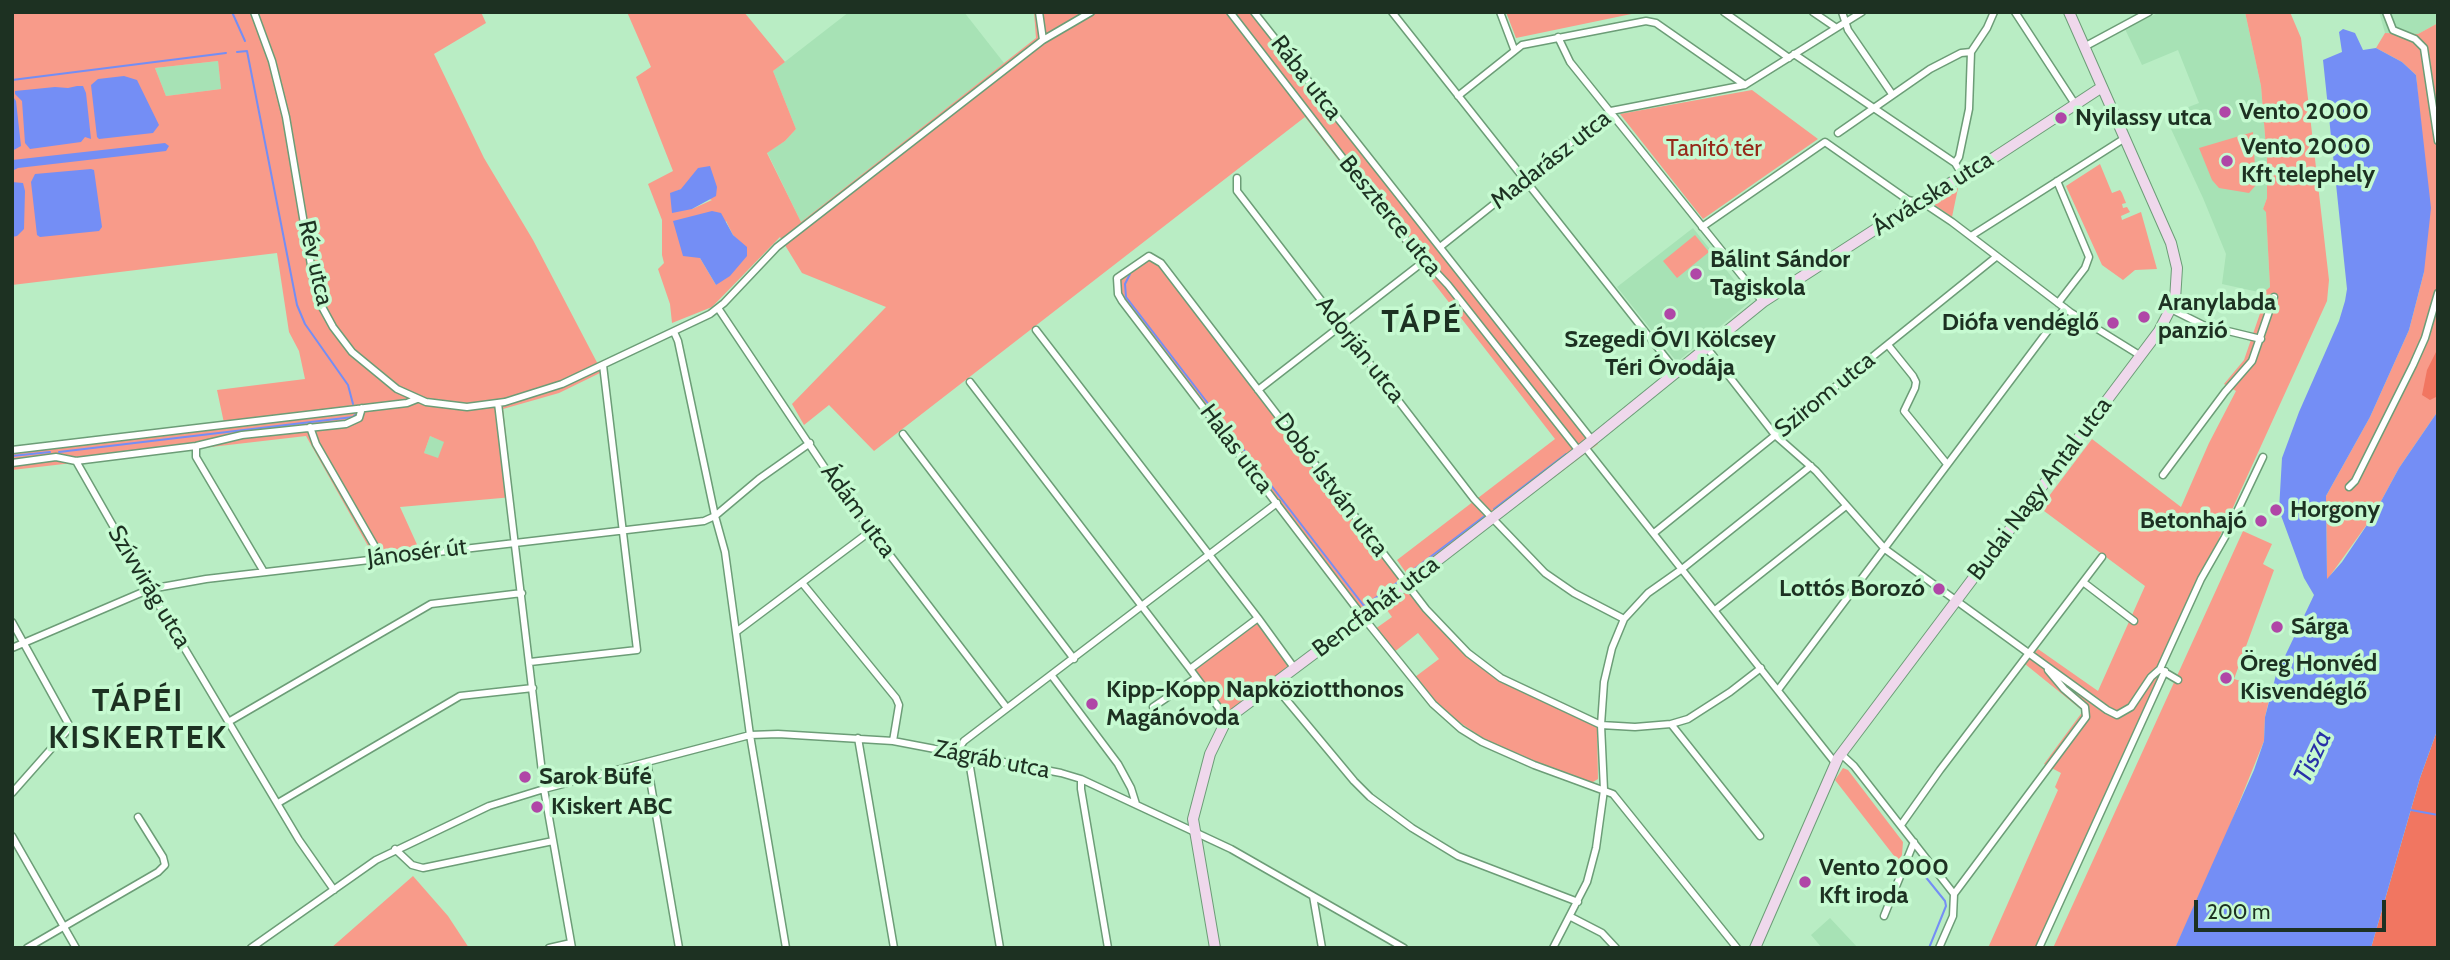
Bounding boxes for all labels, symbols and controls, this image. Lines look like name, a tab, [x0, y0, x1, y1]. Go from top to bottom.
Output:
street label: Rába utca	[1264, 30, 1348, 126]
place label: Vento 2000	[2239, 98, 2369, 126]
street label: Madarász utca	[1485, 104, 1617, 216]
place label: Nyilassy utca	[2075, 104, 2212, 132]
marker: Vento 2000	[2217, 104, 2233, 120]
marker: Nyilassy utca	[2053, 110, 2069, 126]
place label: Vento 2000 Kft telephely	[2241, 133, 2375, 189]
park label: Tanító tér	[1666, 135, 1762, 163]
street label: Árvácska utca	[1867, 146, 1999, 242]
street label: Beszterce utca	[1333, 150, 1447, 282]
marker: Vento 2000 Kft telephely	[2219, 153, 2235, 169]
street label: Rév utca	[291, 218, 339, 308]
place label: Bálint Sándor Tagiskola	[1710, 246, 1850, 302]
marker: Bálint Sándor Tagiskola	[1688, 266, 1704, 282]
place label: Aranylabda panzió	[2158, 289, 2276, 345]
street label: Adorján utca	[1310, 291, 1410, 409]
district label: TÁPÉ	[1382, 304, 1462, 342]
marker: Szegedi ÓVI Kölcsey Téri Óvodája	[1662, 306, 1678, 322]
place label: Diófa vendéglő	[1942, 309, 2099, 337]
marker: Aranylabda panzió	[2136, 309, 2152, 325]
marker: Diófa vendéglő	[2105, 315, 2121, 331]
place label: Szegedi ÓVI Kölcsey Téri Óvodája	[1564, 326, 1776, 382]
street label: Szirom utca	[1769, 346, 1881, 444]
street label: Budai Nagy Antal utca	[1962, 392, 2118, 586]
street label: Halas utca	[1193, 399, 1279, 499]
street label: Dobó István utca	[1268, 408, 1394, 562]
street label: Ádám utca	[814, 459, 902, 563]
place label: Horgony	[2290, 496, 2380, 524]
marker: Horgony	[2268, 502, 2284, 518]
place label: Betonhajó	[2140, 507, 2247, 535]
marker: Betonhajó	[2253, 513, 2269, 529]
street label: Szívvirág utca	[101, 520, 197, 654]
street label: Jánosér út	[366, 533, 468, 573]
street label: Bencfahát utca	[1307, 550, 1445, 664]
place label: Lottós Borozó	[1779, 575, 1925, 603]
marker: Lottós Borozó	[1931, 581, 1947, 597]
place label: Sárga	[2291, 613, 2349, 641]
marker: Sárga	[2269, 619, 2285, 635]
place label: Öreg Honvéd Kisvendéglő	[2240, 650, 2377, 706]
marker: Öreg Honvéd Kisvendéglő	[2218, 670, 2234, 686]
place label: Kipp-Kopp Napköziotthonos Magánóvoda	[1106, 676, 1404, 732]
district label: TÁPÉI KISKERTEK	[49, 683, 227, 758]
marker: Kipp-Kopp Napköziotthonos Magánóvoda	[1084, 696, 1100, 712]
water label: Tisza	[2287, 726, 2339, 788]
street label: Zágráb utca	[932, 735, 1052, 785]
place label: Sarok Büfé	[539, 763, 652, 791]
marker: Sarok Büfé	[517, 769, 533, 785]
place label: Kiskert ABC	[551, 793, 672, 821]
marker: Kiskert ABC	[529, 799, 545, 815]
place label: Vento 2000 Kft iroda	[1819, 854, 1949, 910]
marker: Vento 2000 Kft iroda	[1797, 874, 1813, 890]
scale bar	[2198, 886, 2390, 930]
text: 200 m	[2207, 899, 2270, 924]

